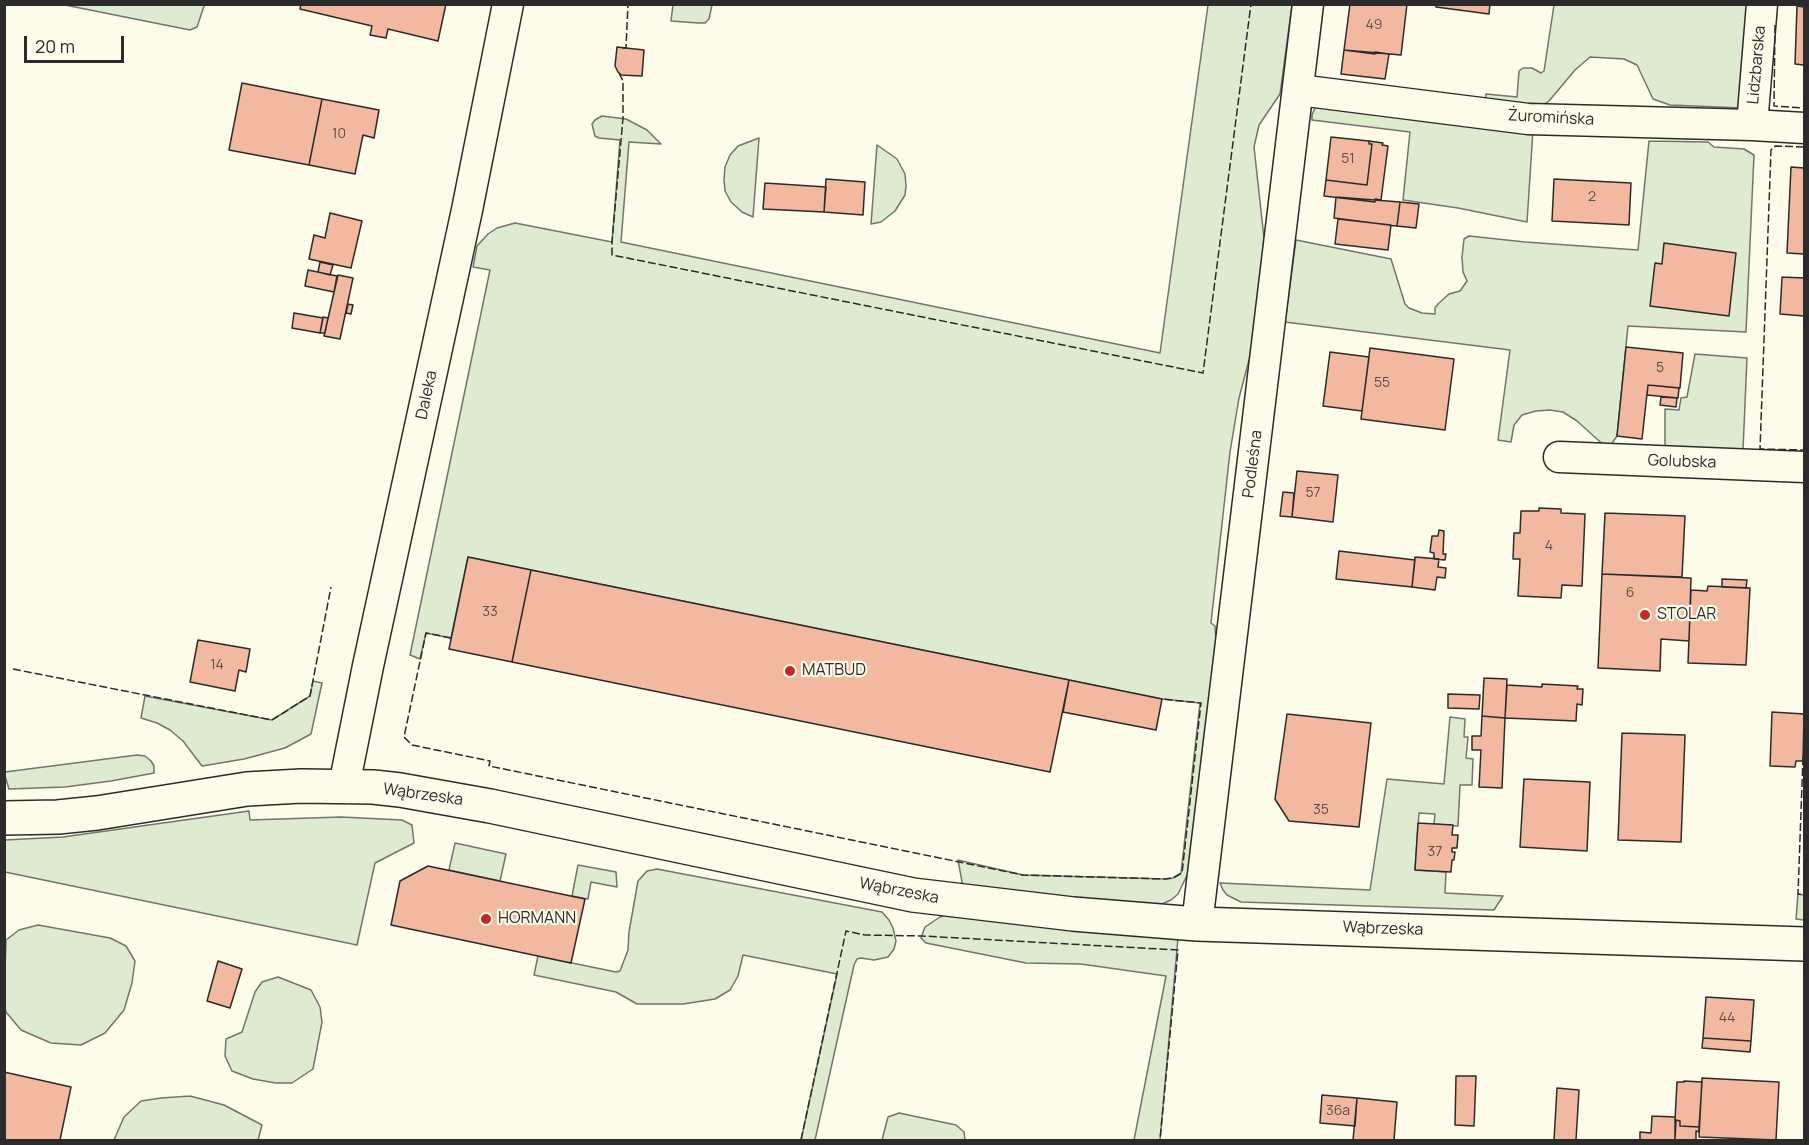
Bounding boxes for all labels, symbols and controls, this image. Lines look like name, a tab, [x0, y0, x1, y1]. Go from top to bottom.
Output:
house number: 49	[1366, 17, 1382, 33]
scale bar	[27, 24, 128, 62]
street label: Lidzbarska	[1744, 25, 1770, 105]
text: 20 m	[35, 34, 75, 58]
street label: Żuromińska	[1507, 106, 1595, 130]
house number: 10	[332, 126, 346, 142]
house number: 51	[1341, 151, 1355, 167]
house number: 2	[1588, 189, 1596, 205]
house number: 5	[1656, 360, 1664, 376]
street label: Daleka	[412, 369, 442, 421]
house number: 55	[1374, 375, 1390, 391]
street label: Podleśna	[1239, 429, 1267, 499]
street label: Golubska	[1647, 451, 1717, 473]
house number: 57	[1305, 485, 1321, 501]
house number: 4	[1545, 538, 1553, 554]
house number: 6	[1626, 585, 1634, 601]
house number: 33	[482, 604, 498, 620]
place label: STOLAR	[1657, 605, 1716, 625]
marker: STOLAR	[1638, 608, 1652, 622]
house number: 14	[210, 657, 224, 673]
place label: MATBUD	[802, 661, 866, 681]
marker: MATBUD	[783, 664, 797, 678]
street label: Wąbrzeska	[382, 780, 464, 810]
house number: 35	[1313, 802, 1329, 818]
house number: 37	[1428, 844, 1442, 860]
street label: Wąbrzeska	[858, 874, 940, 908]
place label: HORMANN	[498, 909, 576, 929]
marker: HORMANN	[479, 912, 493, 926]
street label: Wąbrzeska	[1342, 918, 1424, 940]
house number: 44	[1719, 1010, 1735, 1026]
house number: 36a	[1326, 1103, 1350, 1119]

